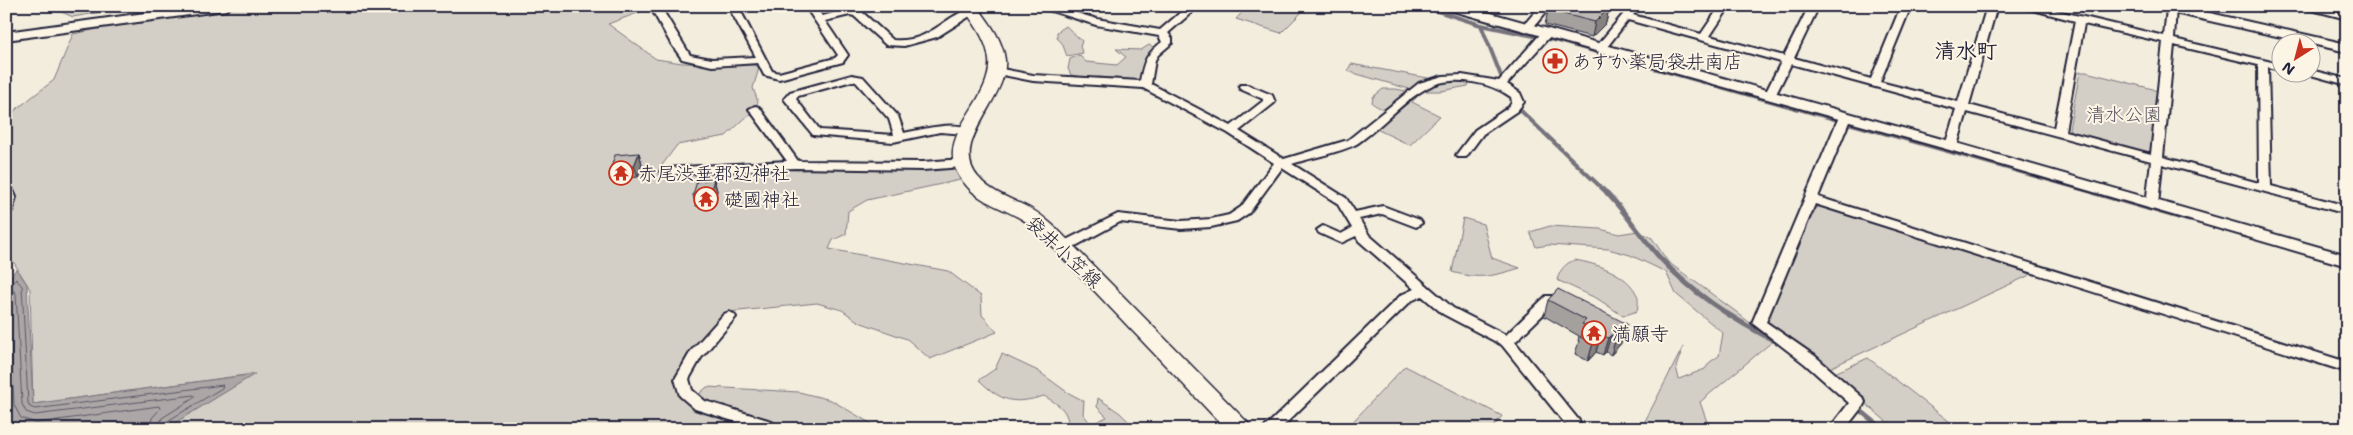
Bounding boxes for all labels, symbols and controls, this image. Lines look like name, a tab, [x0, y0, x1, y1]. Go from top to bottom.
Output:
north arrow	[2270, 32, 2320, 82]
district label: 清水町	[1935, 37, 1998, 65]
pharmacy icon: あすか薬局袋井南店	[1542, 48, 1568, 74]
place label: あすか薬局袋井南店	[1572, 49, 1743, 74]
text: N	[2279, 58, 2298, 79]
park label: 清水公園	[2086, 102, 2162, 127]
temple icon: 赤尾渋垂郡辺神社	[608, 160, 634, 186]
place label: 赤尾渋垂郡辺神社	[638, 161, 790, 186]
temple icon: 礎國神社	[693, 186, 719, 212]
place label: 礎國神社	[724, 187, 800, 212]
street label: 袋井小笠線	[1021, 210, 1107, 294]
temple icon: 満願寺	[1581, 320, 1607, 346]
place label: 満願寺	[1612, 321, 1669, 346]

